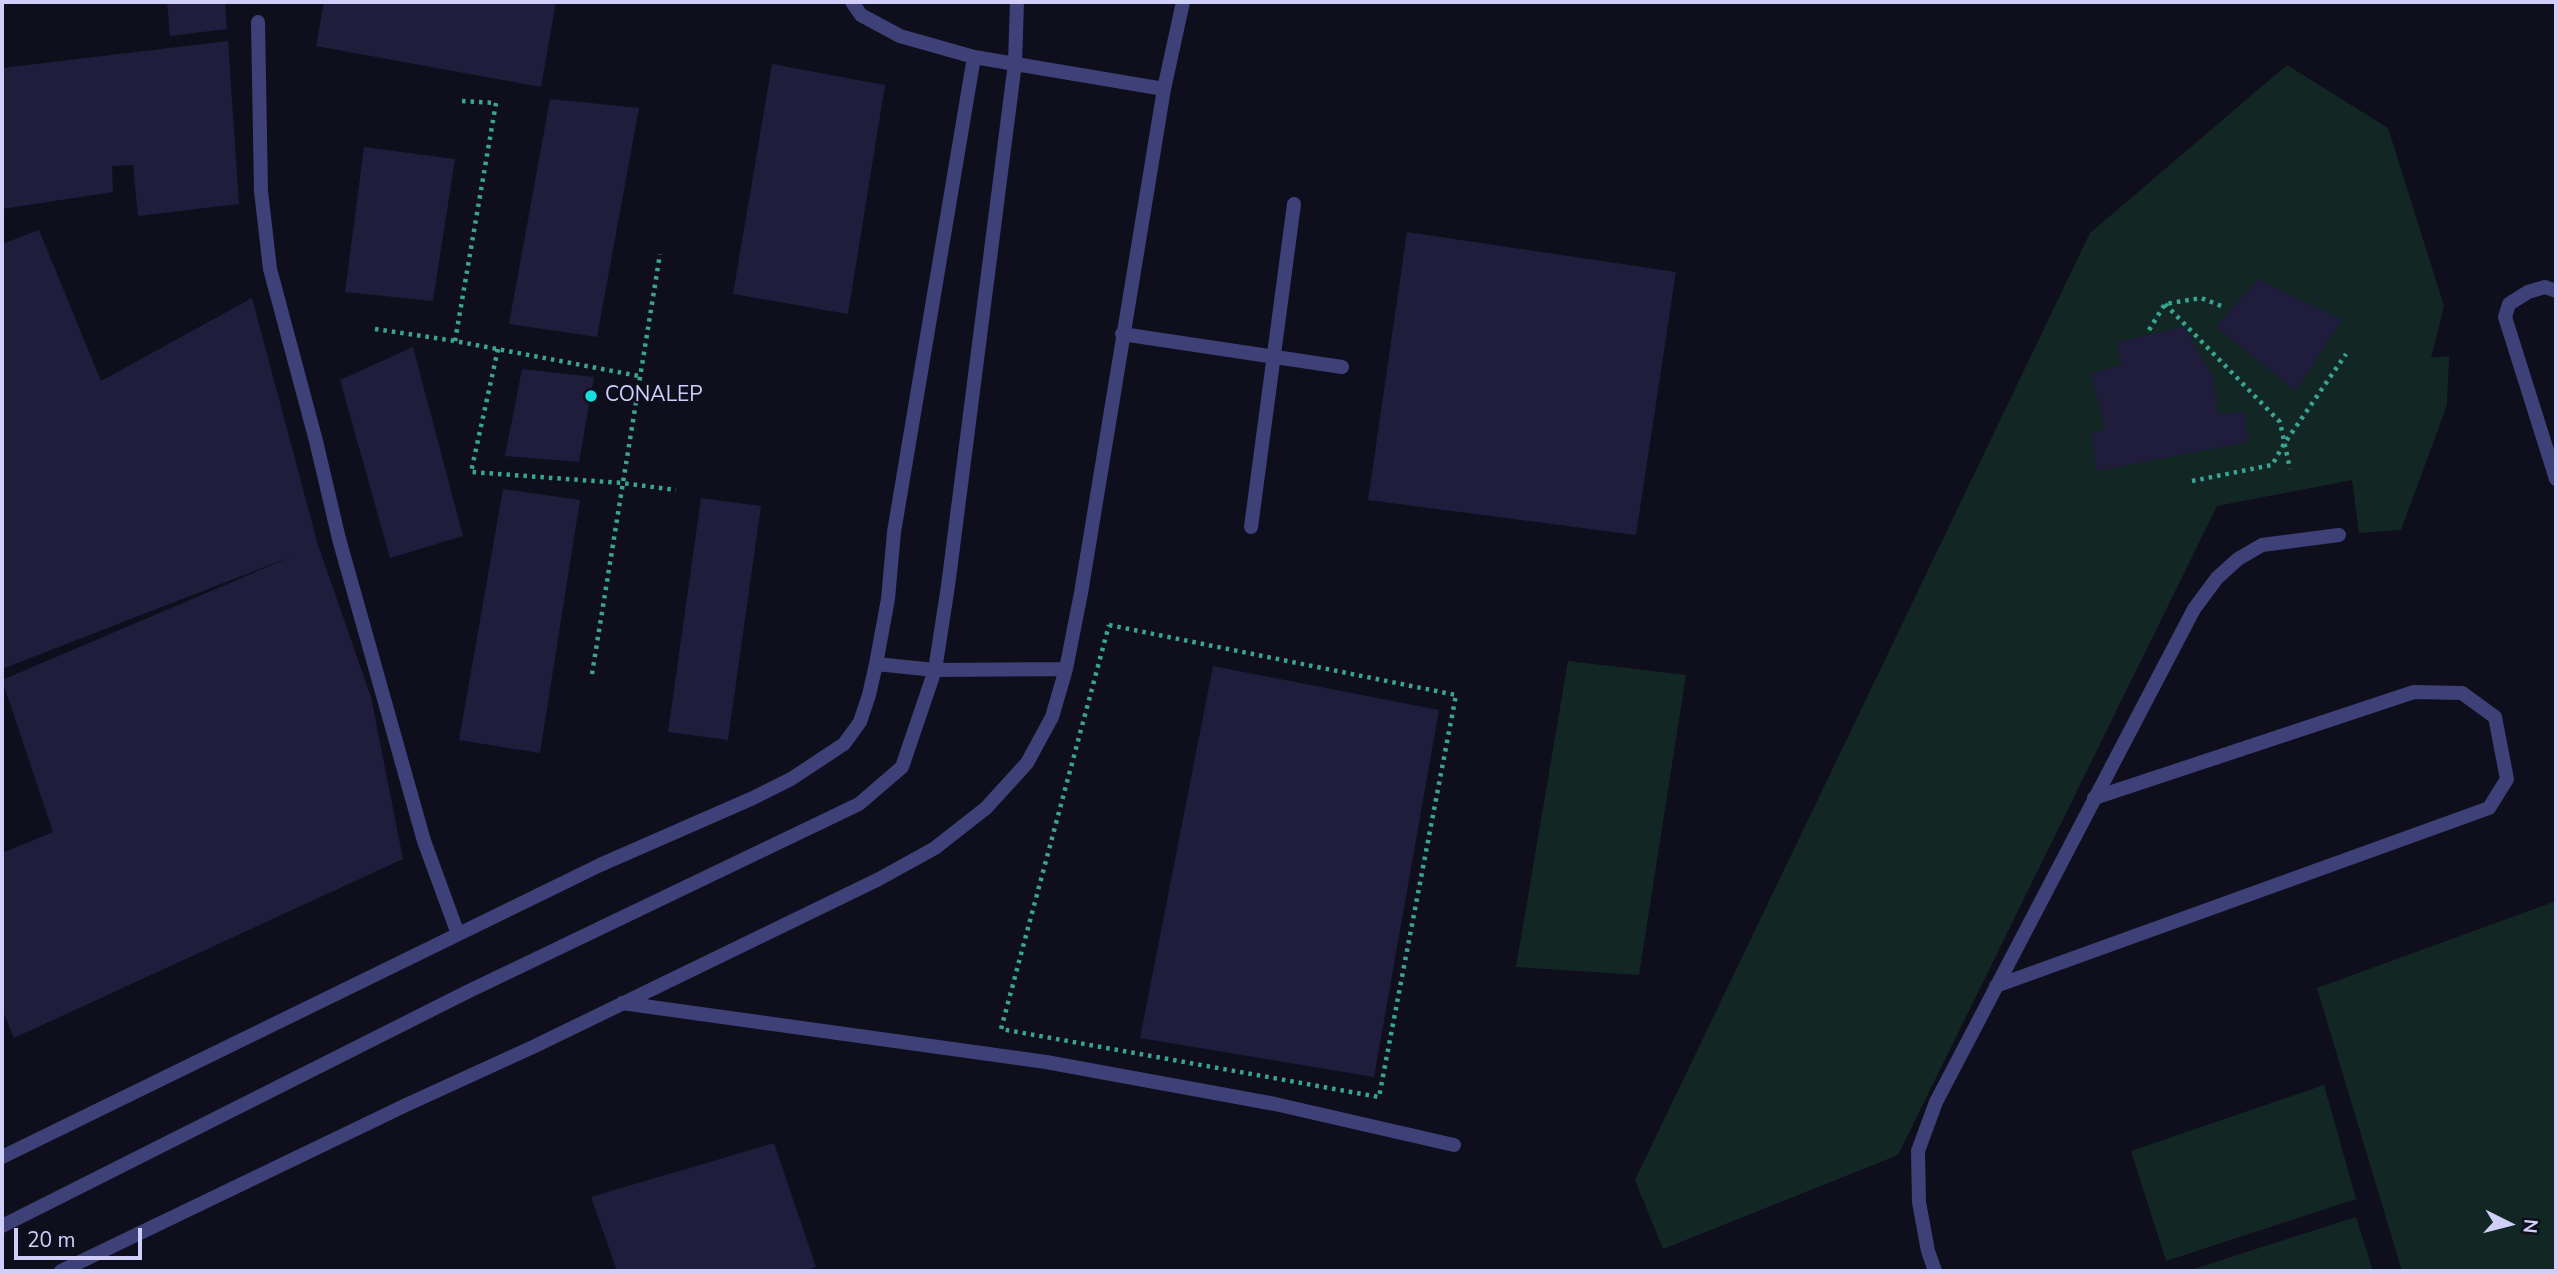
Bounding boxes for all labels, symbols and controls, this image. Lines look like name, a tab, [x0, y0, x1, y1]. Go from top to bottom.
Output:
place label: CONALEP	[605, 383, 703, 409]
marker: CONALEP	[583, 388, 599, 404]
north arrow	[2474, 1189, 2544, 1259]
scale bar	[18, 1214, 145, 1258]
text: N	[2516, 1218, 2544, 1235]
text: 20 m	[27, 1226, 76, 1254]

